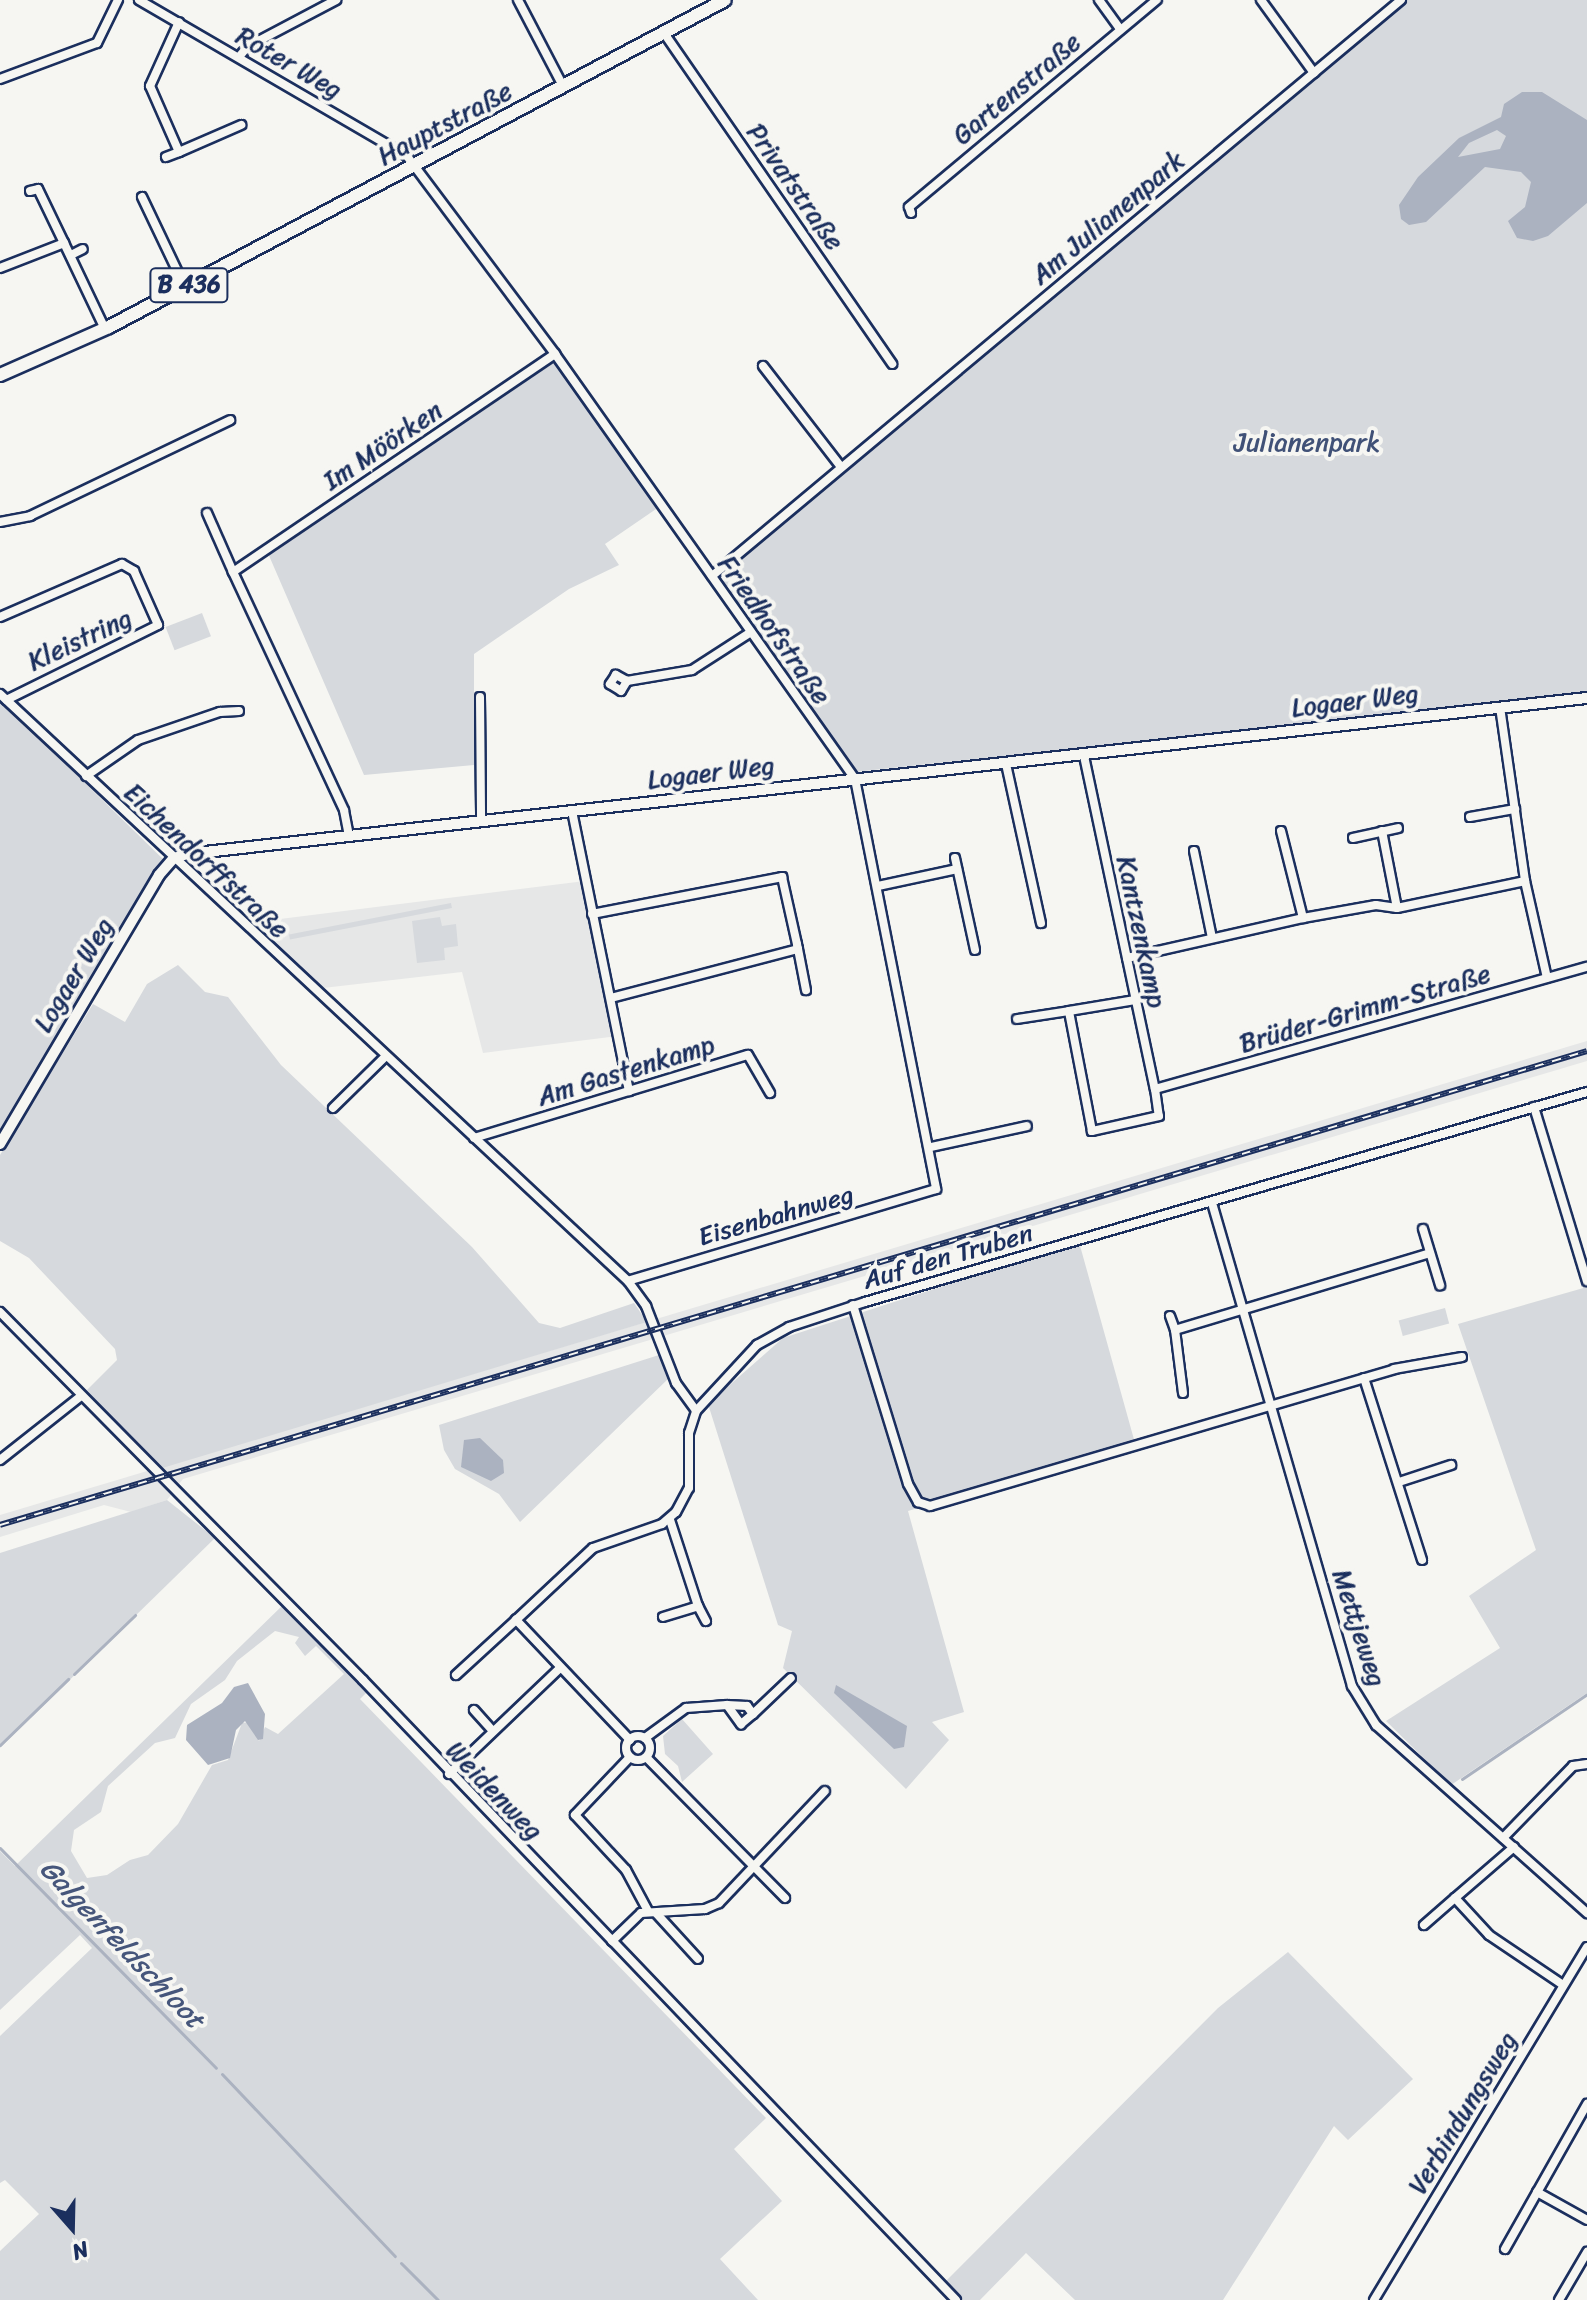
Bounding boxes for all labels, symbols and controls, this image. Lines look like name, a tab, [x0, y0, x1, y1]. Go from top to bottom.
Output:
street label: Roter Weg	[230, 20, 348, 106]
street label: Gartenstraße	[947, 27, 1087, 151]
street label: Hauptstraße	[373, 76, 517, 172]
street label: Privatstraße	[740, 118, 850, 256]
street label: Am Julianenpark	[1025, 145, 1191, 291]
road number: B 436	[149, 265, 229, 305]
street label: Im Möörken	[318, 395, 448, 497]
park label: Julianenpark	[1234, 427, 1380, 459]
street label: Friedhofstraße	[711, 550, 837, 710]
street label: Kleistring	[23, 602, 137, 678]
street label: Logaer Weg	[1290, 678, 1420, 724]
street label: Logaer Weg	[646, 750, 776, 796]
street label: Eichendorffstraße	[117, 777, 295, 945]
street label: Kantzenkamp	[1110, 853, 1172, 1011]
street label: Logaer Weg	[28, 912, 120, 1038]
street label: Brüder-Grimm-Straße	[1236, 958, 1494, 1060]
street label: Am Gastenkamp	[533, 1029, 719, 1113]
street label: Eisenbahnweg	[695, 1179, 857, 1253]
street label: Auf den Truben	[859, 1218, 1037, 1296]
street label: Mettjeweg	[1325, 1565, 1393, 1691]
street label: Weidenweg	[439, 1735, 549, 1847]
water label: Galgenfeldschloot	[33, 1852, 211, 2036]
street label: Verbindungsweg	[1402, 2026, 1524, 2200]
north arrow	[32, 2188, 112, 2268]
text: N	[67, 2230, 94, 2272]

